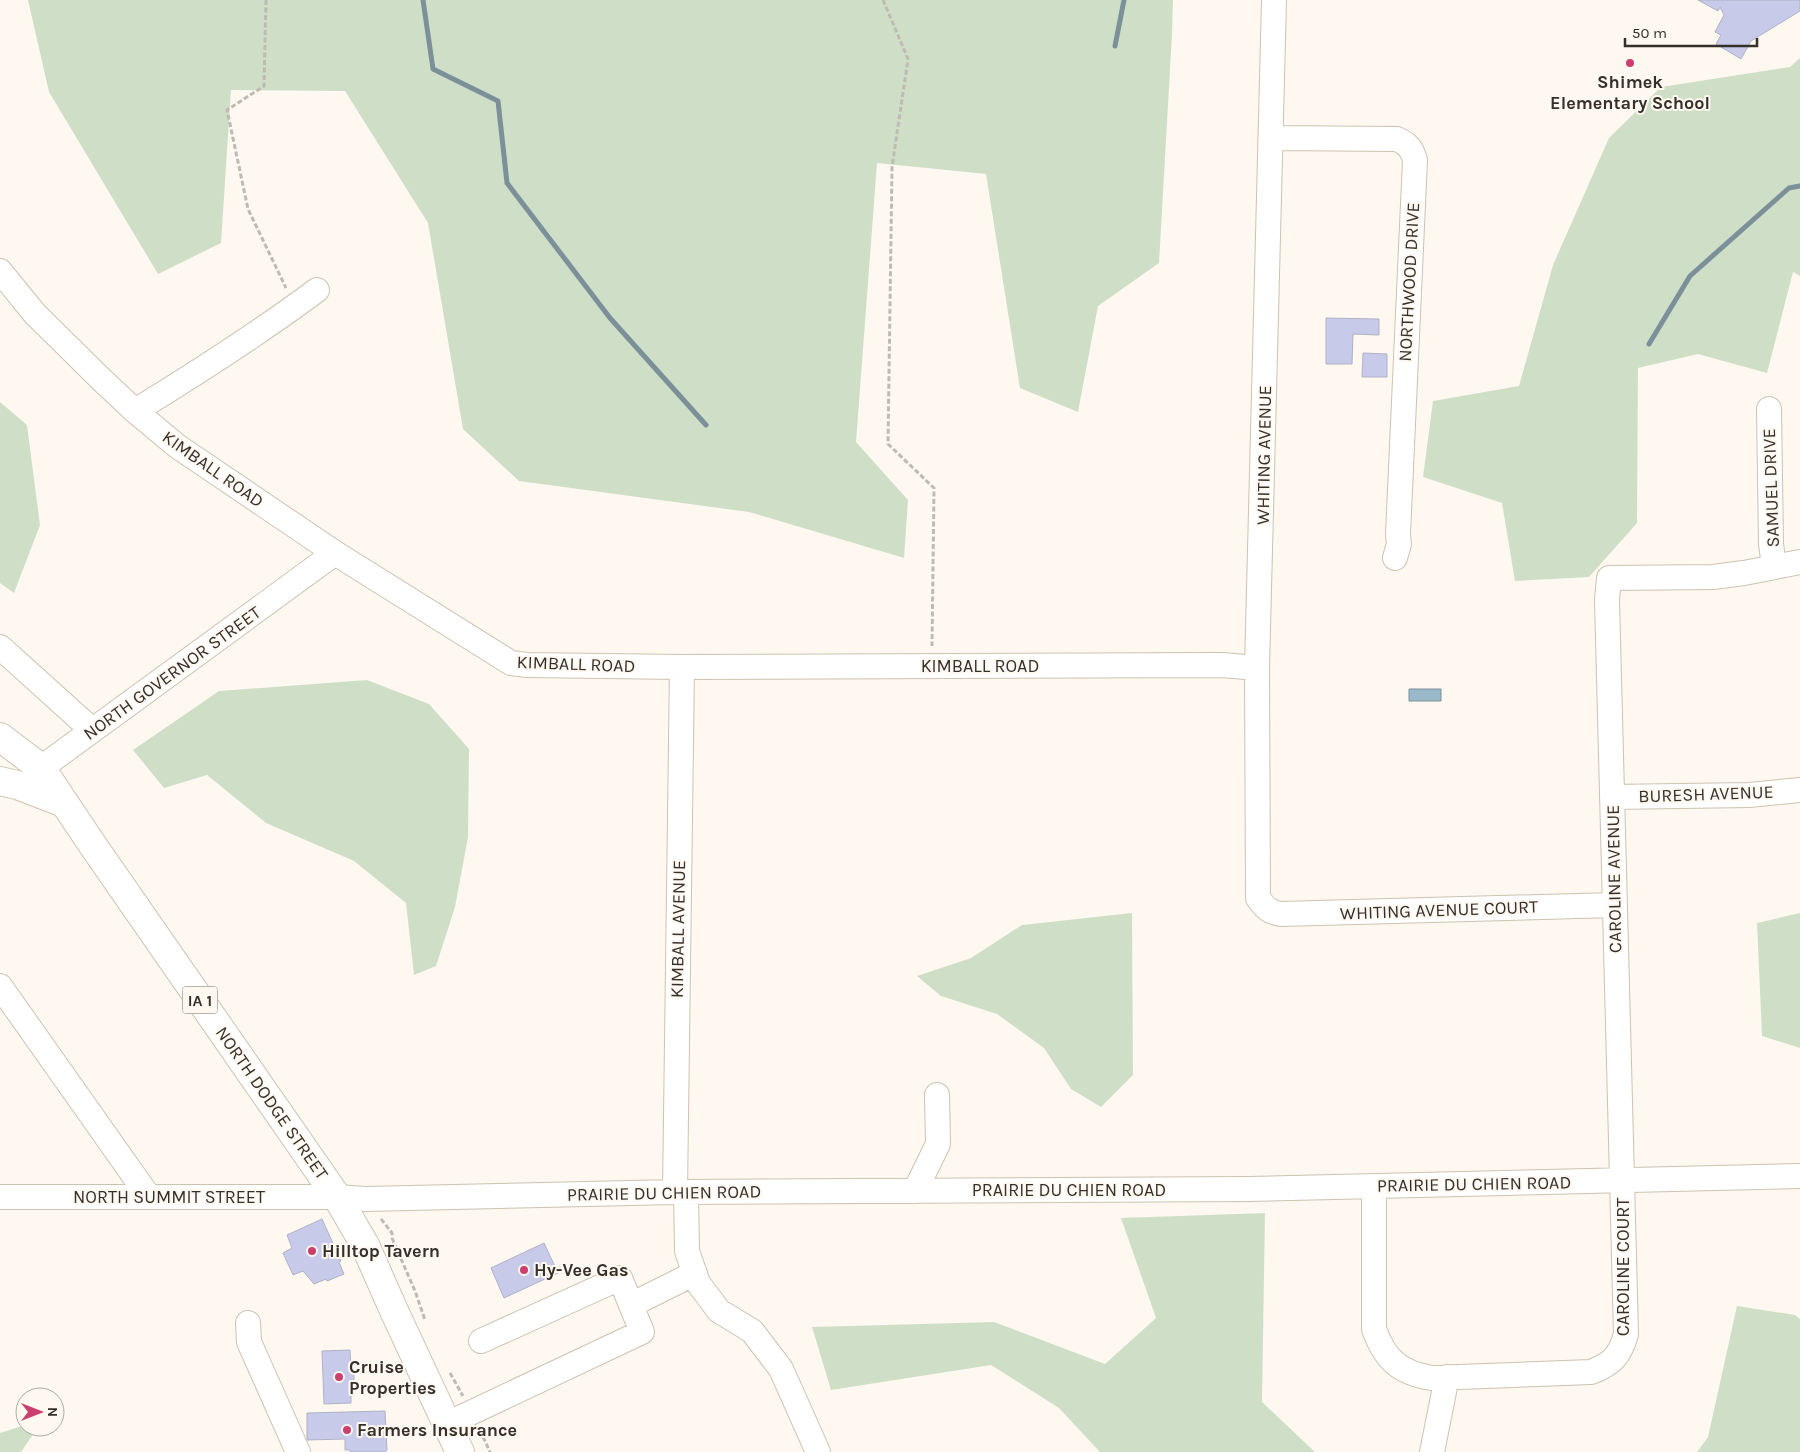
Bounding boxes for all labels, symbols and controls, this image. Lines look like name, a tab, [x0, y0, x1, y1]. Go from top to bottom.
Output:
scale bar	[1625, 15, 1758, 47]
text: 50 m	[1632, 24, 1667, 42]
marker: Shimek Elementary School	[1624, 57, 1636, 69]
place label: Shimek Elementary School	[1550, 71, 1710, 114]
street label: NORTHWOOD DRIVE	[1394, 202, 1424, 362]
street label: WHITING AVENUE	[1252, 385, 1276, 525]
street label: KIMBALL ROAD	[158, 426, 268, 512]
street label: SAMUEL DRIVE	[1758, 428, 1784, 548]
street label: NORTH GOVERNOR STREET	[79, 601, 265, 745]
street label: KIMBALL ROAD	[516, 651, 636, 677]
street label: KIMBALL ROAD	[921, 655, 1039, 677]
street label: BURESH AVENUE	[1638, 781, 1774, 807]
street label: CAROLINE AVENUE	[1602, 805, 1626, 953]
street label: KIMBALL AVENUE	[666, 860, 690, 998]
street label: WHITING AVENUE COURT	[1339, 896, 1539, 924]
road number: IA 1	[182, 986, 218, 1014]
street label: NORTH DODGE STREET	[211, 1022, 333, 1184]
street label: PRAIRIE DU CHIEN ROAD	[1377, 1171, 1571, 1197]
street label: PRAIRIE DU CHIEN ROAD	[972, 1179, 1166, 1201]
street label: PRAIRIE DU CHIEN ROAD	[567, 1180, 761, 1206]
street label: NORTH SUMMIT STREET	[73, 1186, 265, 1208]
street label: CAROLINE COURT	[1612, 1198, 1634, 1336]
place label: Hilltop Tavern	[322, 1240, 440, 1262]
marker: Hilltop Tavern	[306, 1245, 318, 1257]
place label: Hy-Vee Gas	[534, 1259, 628, 1281]
marker: Hy-Vee Gas	[518, 1264, 530, 1276]
place label: Cruise Properties	[349, 1356, 436, 1399]
marker: Cruise Properties	[333, 1371, 345, 1383]
north arrow	[15, 1387, 65, 1437]
text: N	[44, 1407, 61, 1417]
place label: Farmers Insurance	[357, 1419, 517, 1441]
marker: Farmers Insurance	[341, 1424, 353, 1436]

